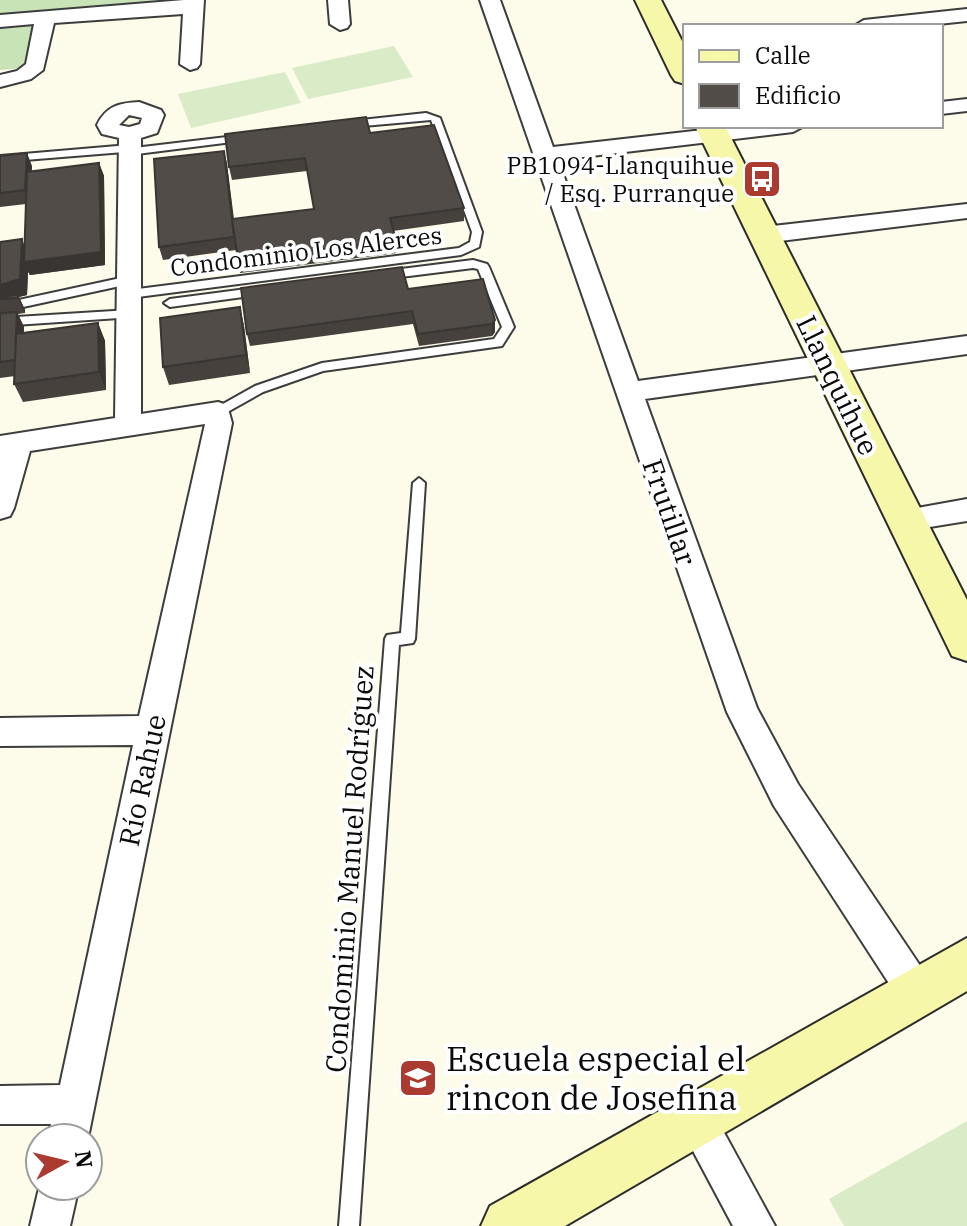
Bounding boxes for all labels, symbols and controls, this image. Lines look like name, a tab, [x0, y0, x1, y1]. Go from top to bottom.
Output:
legend	[683, 24, 943, 128]
text: Calle	[755, 39, 811, 71]
text: Edificio	[755, 79, 841, 111]
place label: PB1094-Llanquihue / Esq. Purranque	[507, 149, 734, 209]
bus stop icon: PB1094-Llanquihue / Esq. Purranque	[741, 158, 783, 200]
street label: Condominio Los Alerces	[168, 218, 444, 284]
street label: Llanquihue	[788, 309, 888, 461]
street label: Frutillar	[635, 454, 706, 571]
street label: Condominio Manuel Rodríguez	[316, 664, 382, 1074]
street label: Río Rahue	[110, 711, 174, 849]
place label: Escuela especial el rincon de Josefina	[446, 1036, 745, 1119]
school or university icon: Escuela especial el rincon de Josefina	[397, 1057, 439, 1099]
north arrow	[24, 1122, 104, 1202]
text: N	[69, 1149, 100, 1170]

